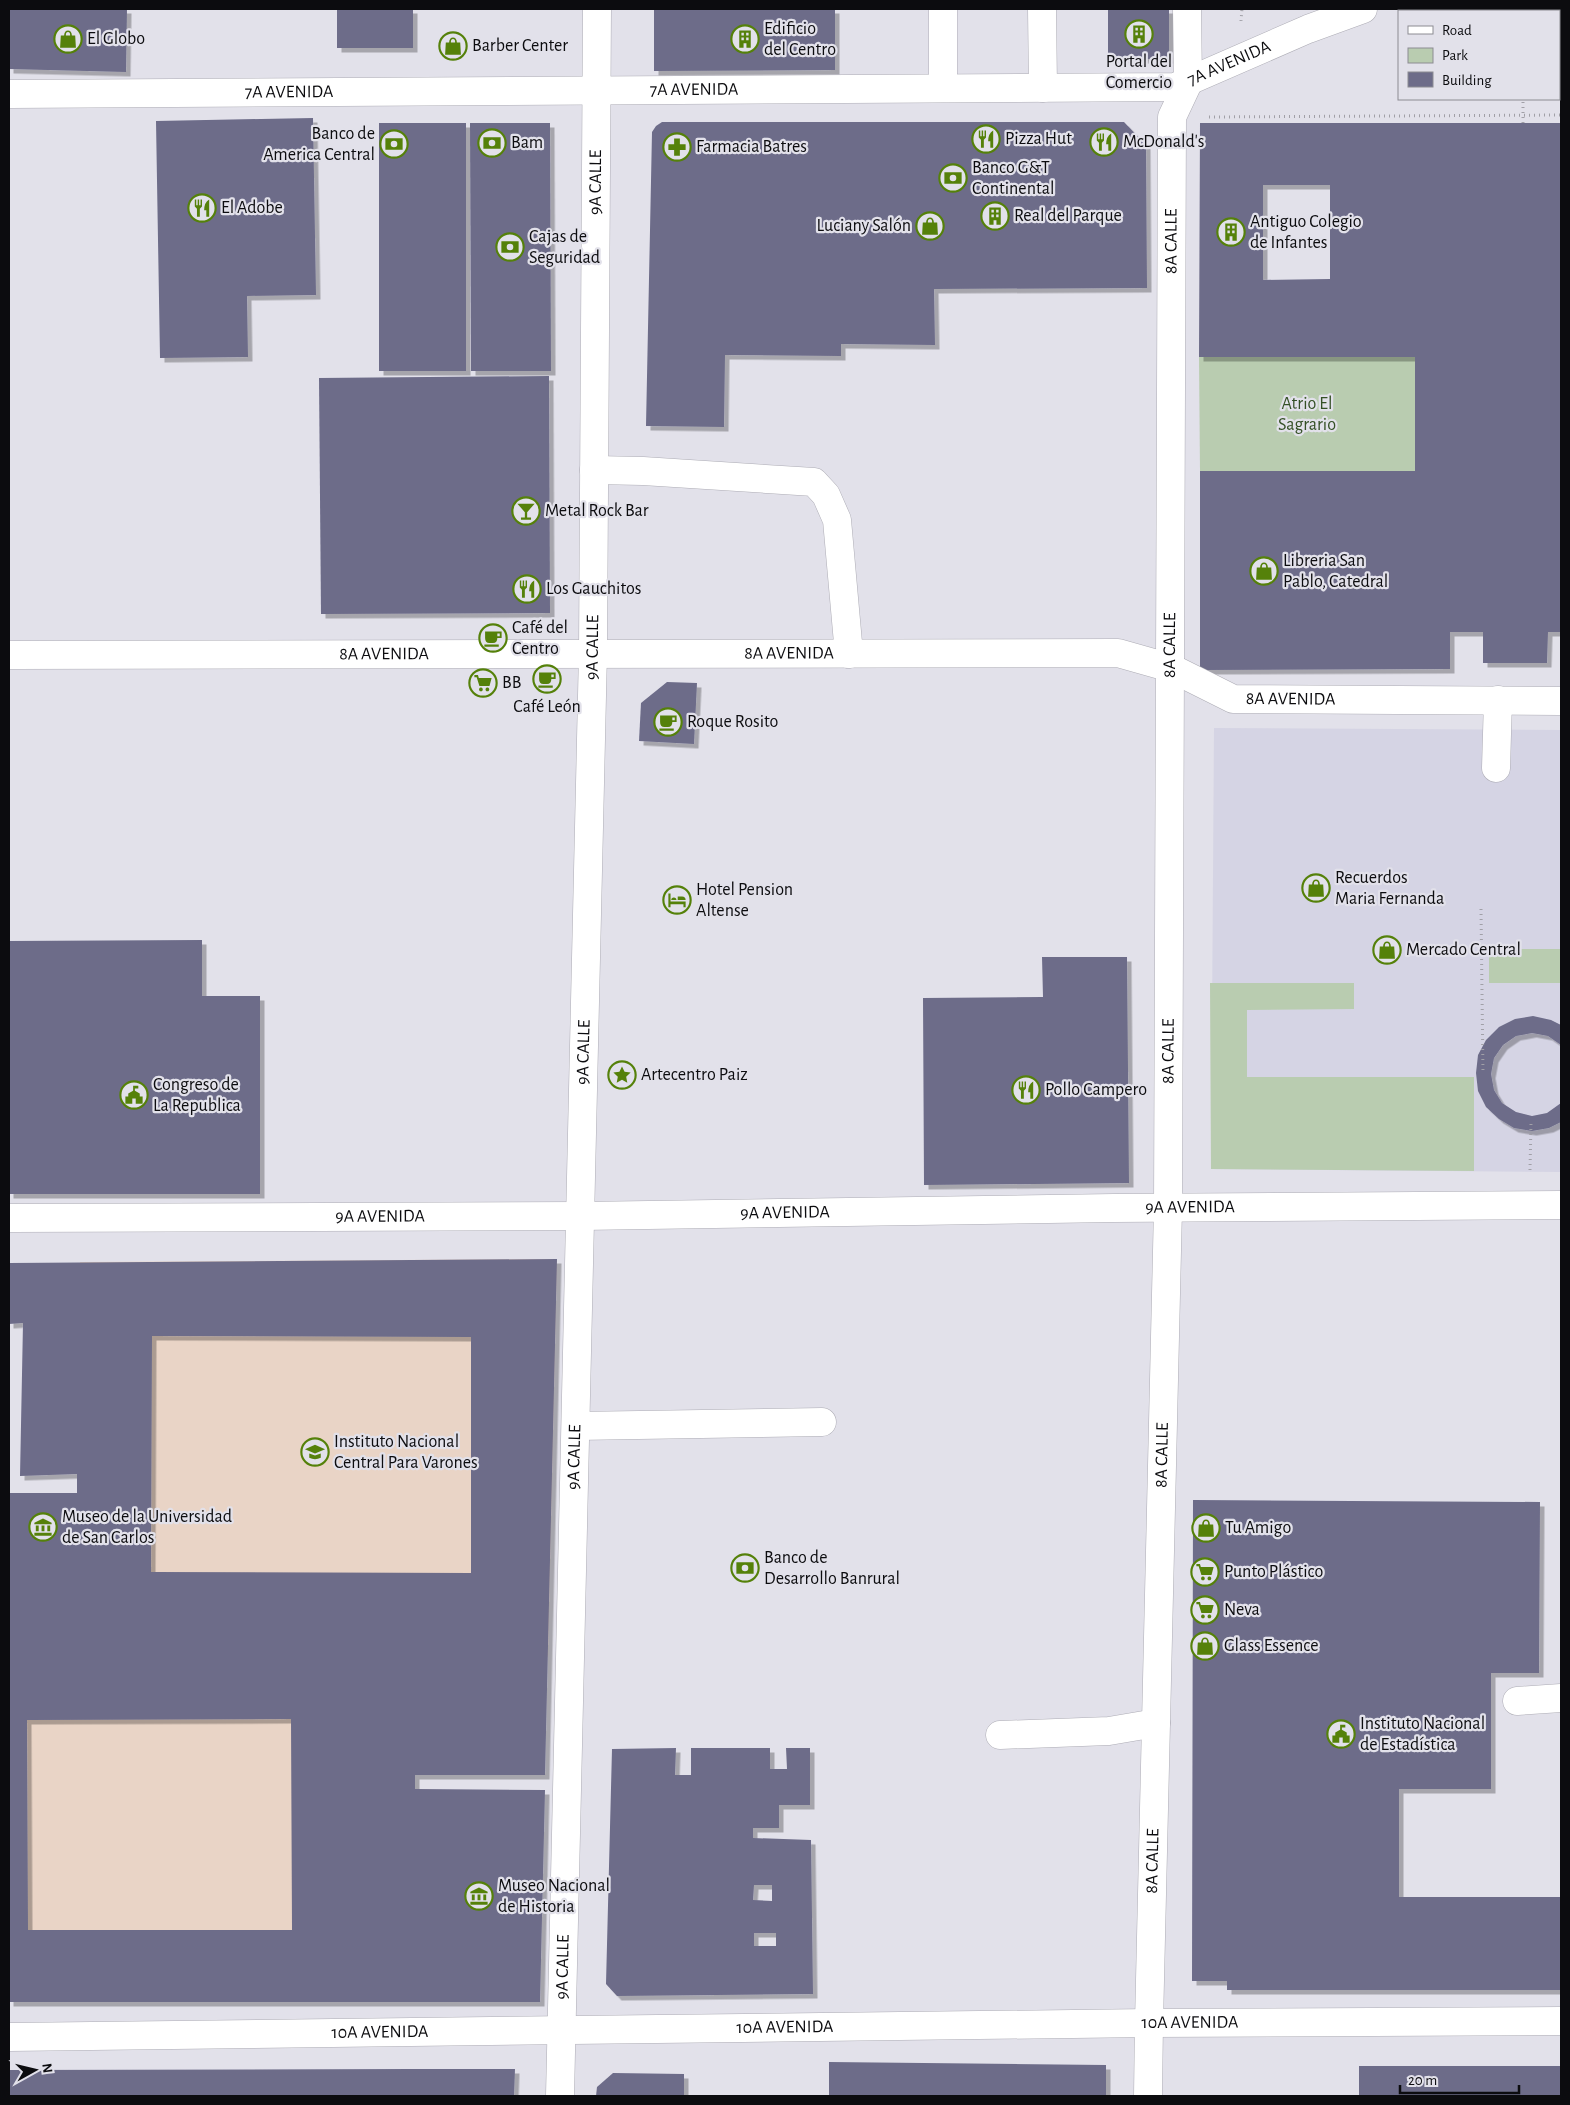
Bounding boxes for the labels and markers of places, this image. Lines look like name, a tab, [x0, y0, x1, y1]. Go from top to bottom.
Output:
building icon: Portal del Comercio	[1124, 19, 1154, 49]
place label: Edificio del Centro	[764, 20, 836, 59]
shop icon: El Globo	[53, 24, 83, 54]
building icon: Edificio del Centro	[730, 24, 760, 54]
place label: El Globo	[87, 30, 145, 48]
shop icon: Barber Center	[438, 31, 468, 61]
place label: Barber Center	[472, 37, 568, 55]
place label: Portal del Comercio	[1106, 53, 1172, 92]
restaurant icon: Pizza Hut	[971, 124, 1001, 154]
place label: Banco de America Central	[263, 125, 375, 164]
restaurant icon: McDonald's	[1089, 127, 1119, 157]
bank icon: Bam	[477, 128, 507, 158]
bank icon: Banco de America Central	[379, 129, 409, 159]
place label: Pizza Hut	[1005, 130, 1072, 148]
pharmacy icon: Farmacia Batres	[662, 132, 692, 162]
place label: McDonald's	[1123, 133, 1205, 151]
place label: Bam	[511, 134, 543, 152]
place label: Farmacia Batres	[696, 138, 807, 156]
place label: Banco G&T Continental	[972, 159, 1054, 198]
bank icon: Banco G&T Continental	[938, 163, 968, 193]
restaurant icon: El Adobe	[187, 193, 217, 223]
place label: El Adobe	[221, 199, 283, 217]
building icon: Real del Parque	[980, 201, 1010, 231]
place label: Real del Parque	[1014, 207, 1122, 225]
shop icon: Luciany Salón	[915, 211, 945, 241]
place label: Antiguo Colegio de Infantes	[1250, 213, 1362, 252]
place label: Luciany Salón	[817, 217, 911, 235]
building icon: Antiguo Colegio de Infantes	[1216, 217, 1246, 247]
place label: Cajas de Seguridad	[529, 228, 600, 267]
bank icon: Cajas de Seguridad	[495, 232, 525, 262]
bar icon: Metal Rock Bar	[511, 496, 541, 526]
place label: Metal Rock Bar	[545, 502, 649, 520]
place label: Libreria San Pablo, Catedral	[1283, 552, 1388, 591]
shop icon: Libreria San Pablo, Catedral	[1249, 556, 1279, 586]
restaurant icon: Los Gauchitos	[512, 574, 542, 604]
place label: Los Gauchitos	[546, 580, 641, 598]
place label: Café del Centro	[512, 619, 568, 658]
cafe icon: Café del Centro	[478, 623, 508, 653]
cafe icon: Café León	[532, 664, 562, 694]
supermarket icon: BB	[468, 668, 498, 698]
place label: BB	[502, 674, 521, 692]
place label: Café León	[513, 698, 581, 716]
cafe icon: Roque Rosito	[653, 707, 683, 737]
place label: Roque Rosito	[687, 713, 778, 731]
place label: Recuerdos Maria Fernanda	[1335, 869, 1444, 908]
shop icon: Recuerdos Maria Fernanda	[1301, 873, 1331, 903]
place label: Hotel Pension Altense	[696, 881, 793, 920]
hotel icon: Hotel Pension Altense	[662, 885, 692, 915]
shop icon: Mercado Central	[1372, 935, 1402, 965]
place label: Mercado Central	[1406, 941, 1521, 959]
place icon: Artecentro Paiz	[607, 1060, 637, 1090]
place label: Artecentro Paiz	[641, 1066, 748, 1084]
restaurant icon: Pollo Campero	[1011, 1075, 1041, 1105]
place label: Congreso de La Republica	[153, 1076, 241, 1115]
public building icon: Congreso de La Republica	[119, 1080, 149, 1110]
place label: Pollo Campero	[1045, 1081, 1147, 1099]
place label: Instituto Nacional Central Para Varones	[334, 1433, 478, 1472]
school or university icon: Instituto Nacional Central Para Varones	[300, 1437, 330, 1467]
place label: Museo de la Universidad de San Carlos	[62, 1508, 232, 1547]
museum icon: Museo de la Universidad de San Carlos	[28, 1512, 58, 1542]
shop icon: Tu Amigo	[1191, 1513, 1221, 1543]
place label: Tu Amigo	[1225, 1519, 1291, 1537]
place label: Banco de Desarrollo Banrural	[764, 1549, 900, 1588]
bank icon: Banco de Desarrollo Banrural	[730, 1553, 760, 1583]
supermarket icon: Punto Plástico	[1190, 1557, 1220, 1587]
place label: Punto Plástico	[1224, 1563, 1324, 1581]
supermarket icon: Neva	[1190, 1595, 1220, 1625]
place label: Neva	[1224, 1601, 1260, 1619]
shop icon: Glass Essence	[1190, 1631, 1220, 1661]
place label: Glass Essence	[1224, 1637, 1318, 1655]
place label: Instituto Nacional de Estadística	[1360, 1715, 1485, 1754]
public building icon: Instituto Nacional de Estadística	[1326, 1719, 1356, 1749]
place label: Museo Nacional de Historia	[498, 1877, 610, 1916]
museum icon: Museo Nacional de Historia	[464, 1881, 494, 1911]

